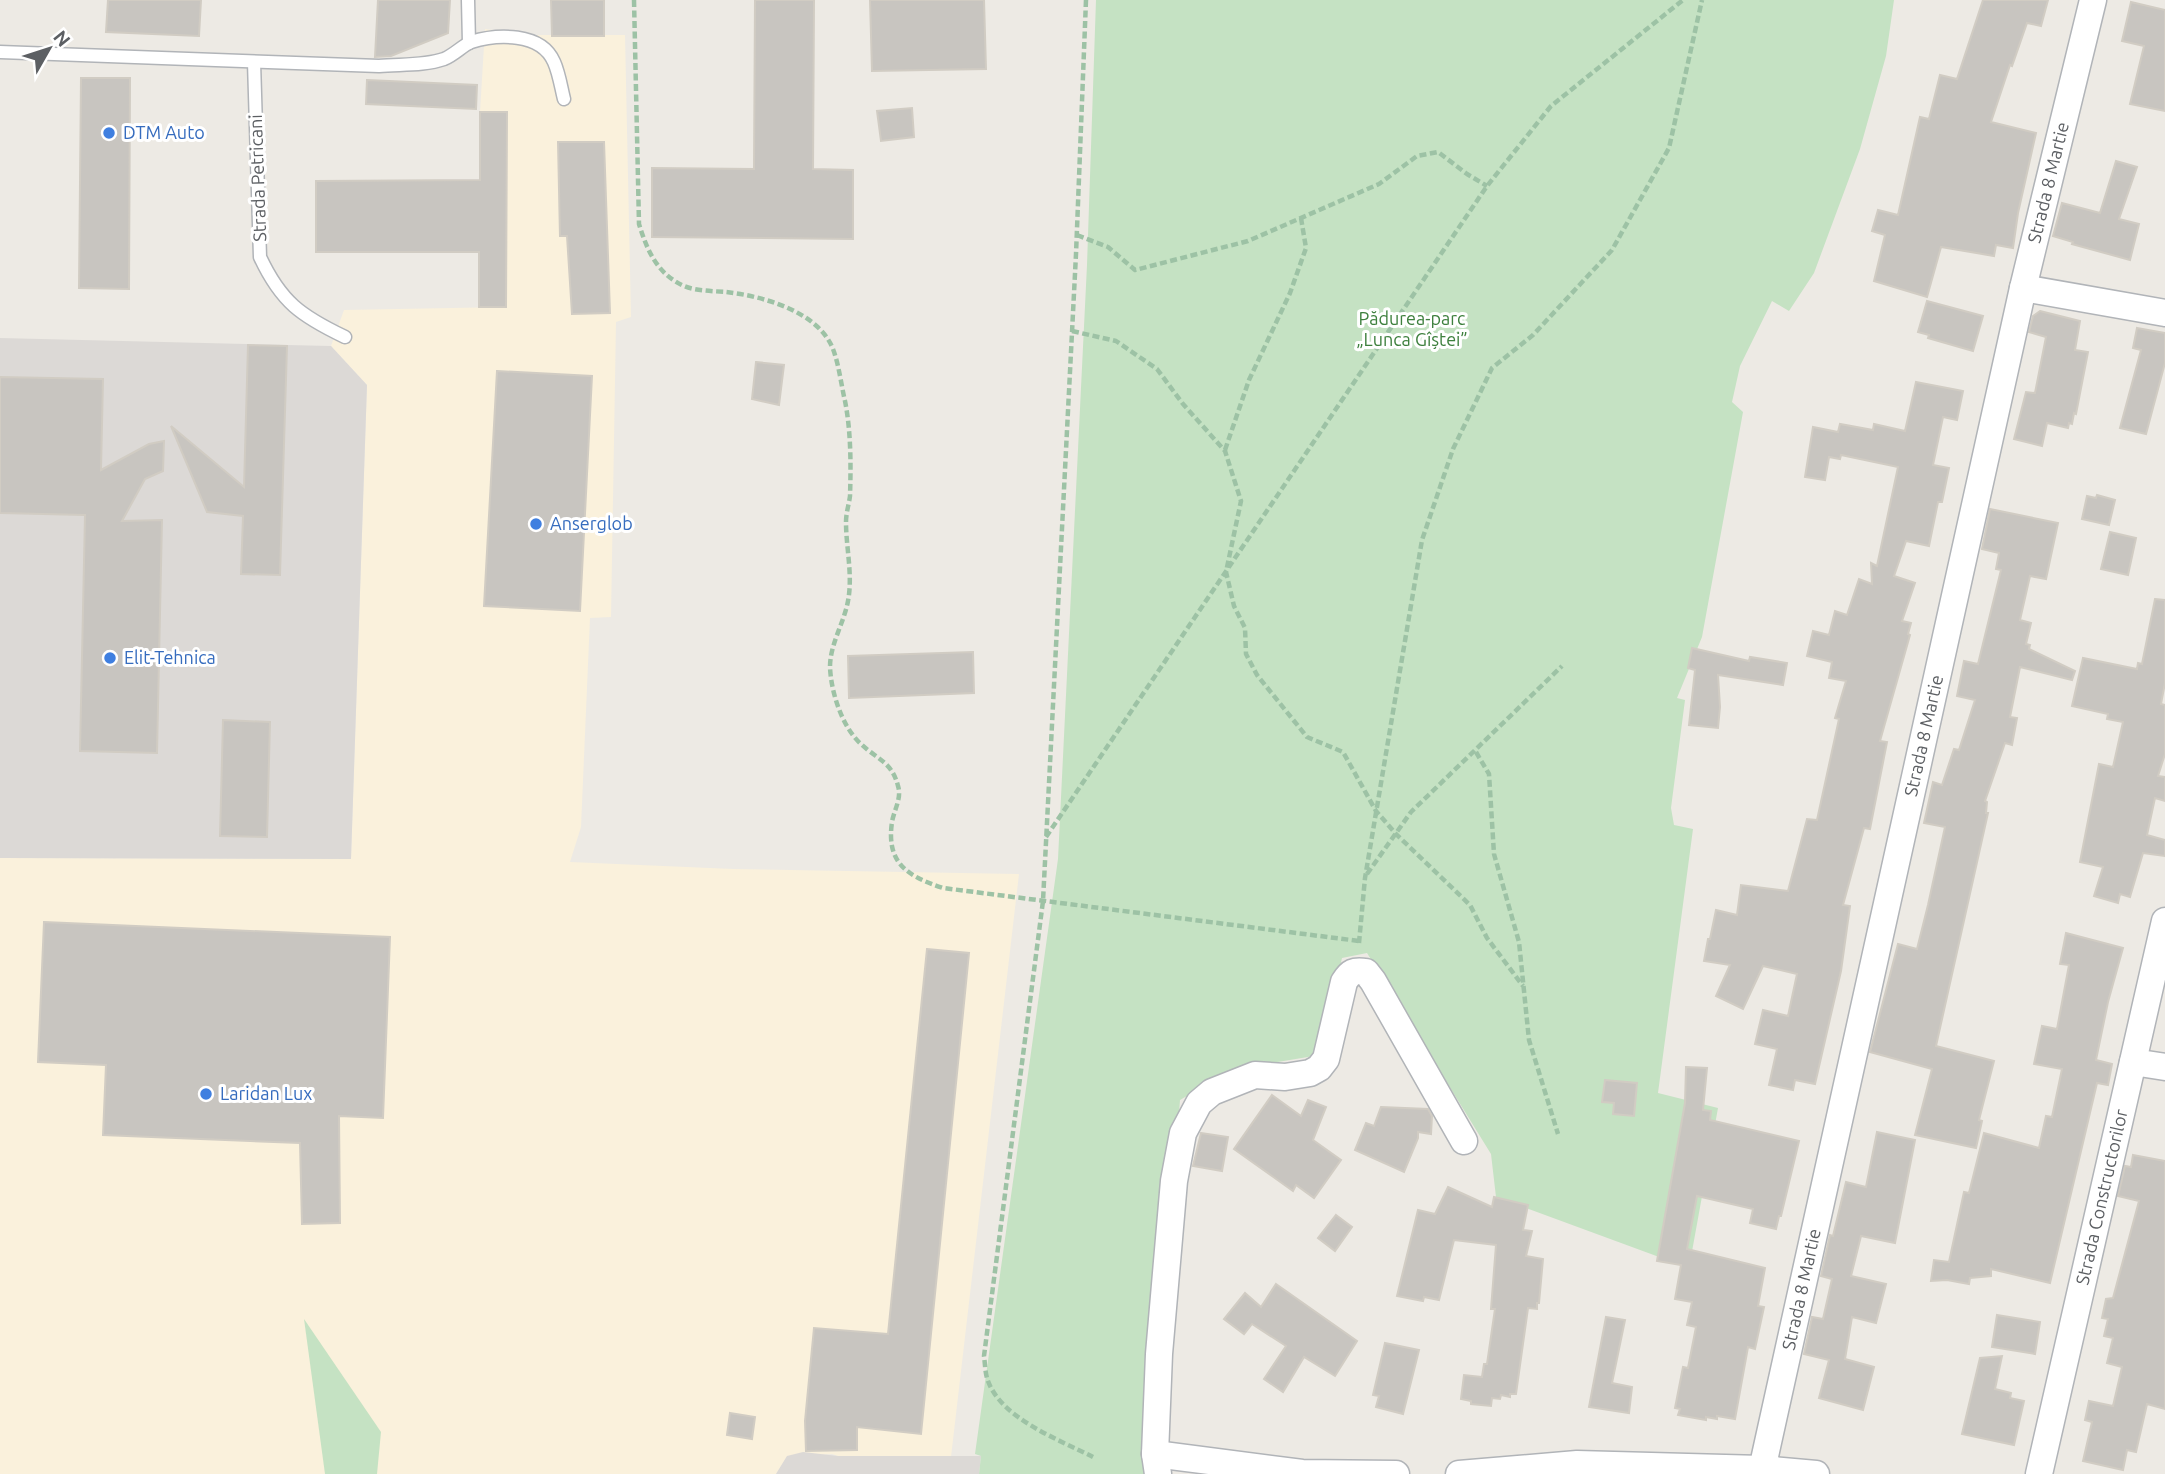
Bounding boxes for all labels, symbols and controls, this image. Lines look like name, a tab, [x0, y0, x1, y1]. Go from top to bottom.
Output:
north arrow	[14, 14, 84, 84]
text: N	[49, 26, 75, 51]
street label: Strada Petricani	[245, 114, 269, 242]
street label: Strada 8 Martie	[2023, 120, 2072, 245]
place label: DTM Auto	[123, 122, 205, 142]
marker: DTM Auto	[101, 125, 117, 141]
park label: Pădurea-parc „Lunca Gîștei”	[1356, 308, 1468, 349]
place label: Anserglob	[550, 513, 633, 533]
marker: Anserglob	[528, 516, 544, 532]
place label: Elit-Tehnica	[124, 647, 216, 667]
marker: Elit-Tehnica	[102, 650, 118, 666]
street label: Strada 8 Martie	[1900, 673, 1946, 798]
place label: Laridan Lux	[220, 1083, 312, 1103]
marker: Laridan Lux	[198, 1086, 214, 1102]
street label: Strada Constructorilor	[2071, 1107, 2131, 1287]
street label: Strada 8 Martie	[1778, 1227, 1824, 1352]

